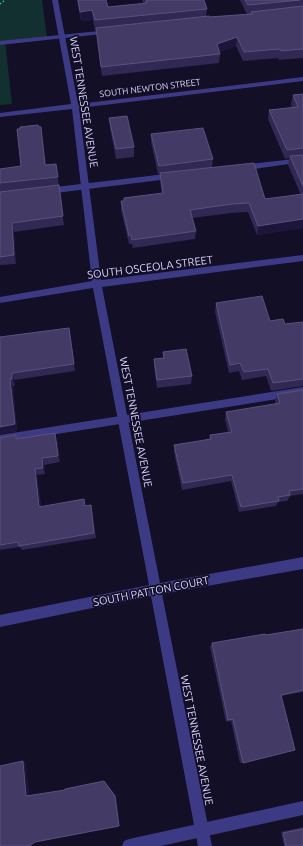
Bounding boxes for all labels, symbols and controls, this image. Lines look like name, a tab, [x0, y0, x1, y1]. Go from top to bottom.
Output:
street label: WEST TENNESSEE AVENUE	[68, 36, 100, 168]
street label: SOUTH NEWTON STREET	[99, 77, 201, 99]
street label: SOUTH OSCEOLA STREET	[87, 253, 213, 281]
street label: WEST TENNESSEE AVENUE	[117, 356, 155, 488]
street label: SOUTH PATTON COURT	[92, 574, 210, 608]
street label: WEST TENNESSEE AVENUE	[178, 674, 216, 806]

